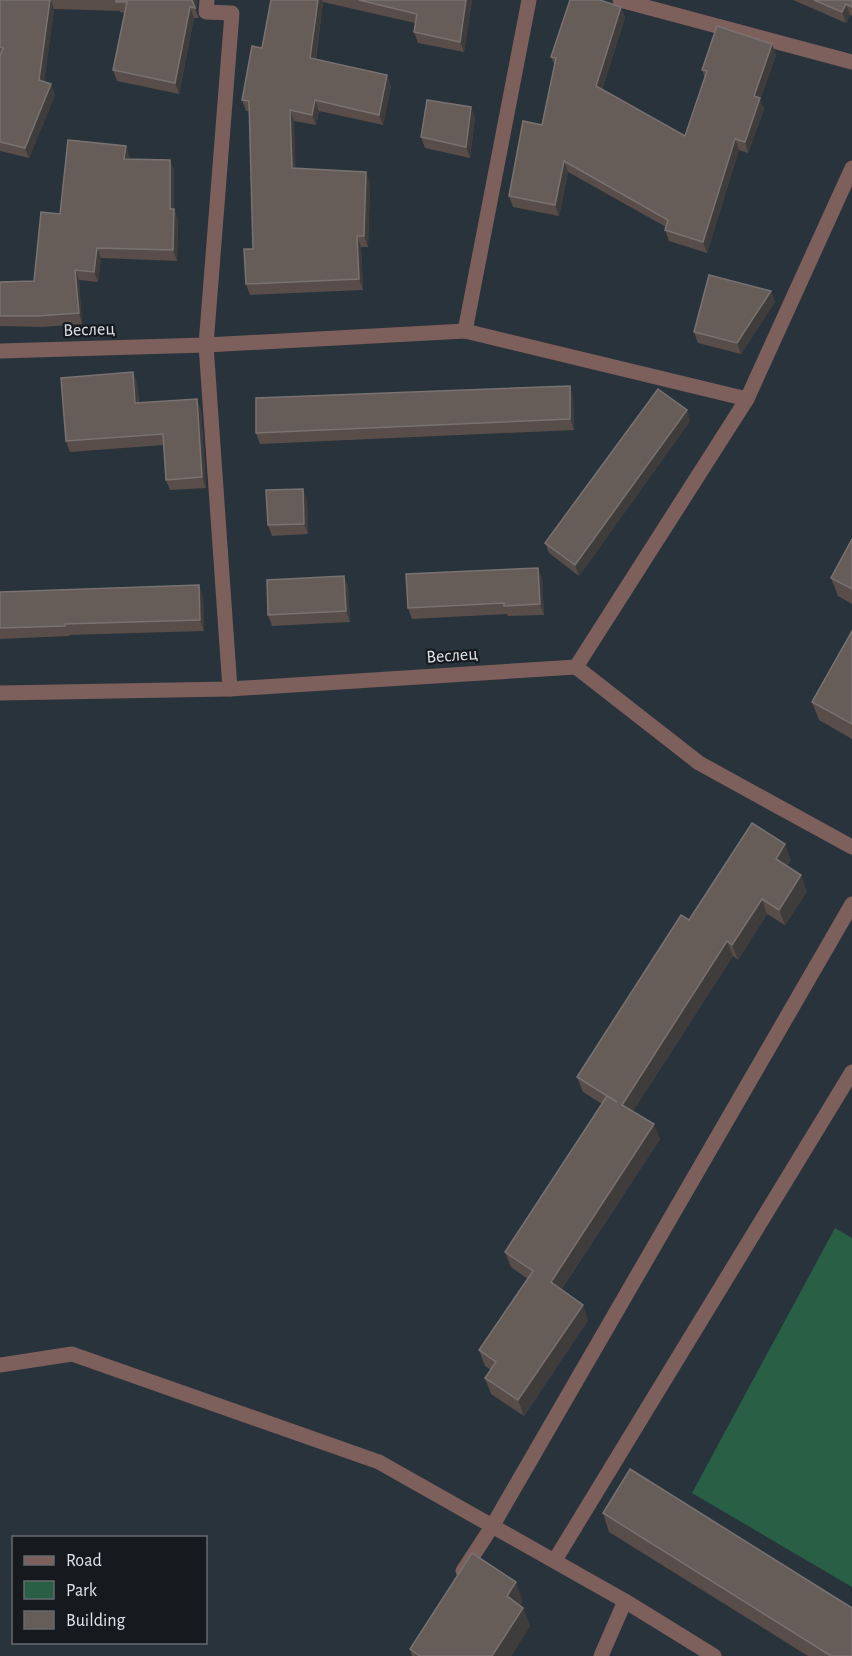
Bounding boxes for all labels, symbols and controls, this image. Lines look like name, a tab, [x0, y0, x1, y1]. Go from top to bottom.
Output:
street label: Веслец	[63, 320, 116, 340]
street label: Веслец	[426, 645, 479, 667]
legend	[12, 1536, 207, 1644]
text: Road	[66, 1552, 102, 1570]
text: Park	[66, 1582, 98, 1600]
text: Building	[66, 1612, 126, 1630]

